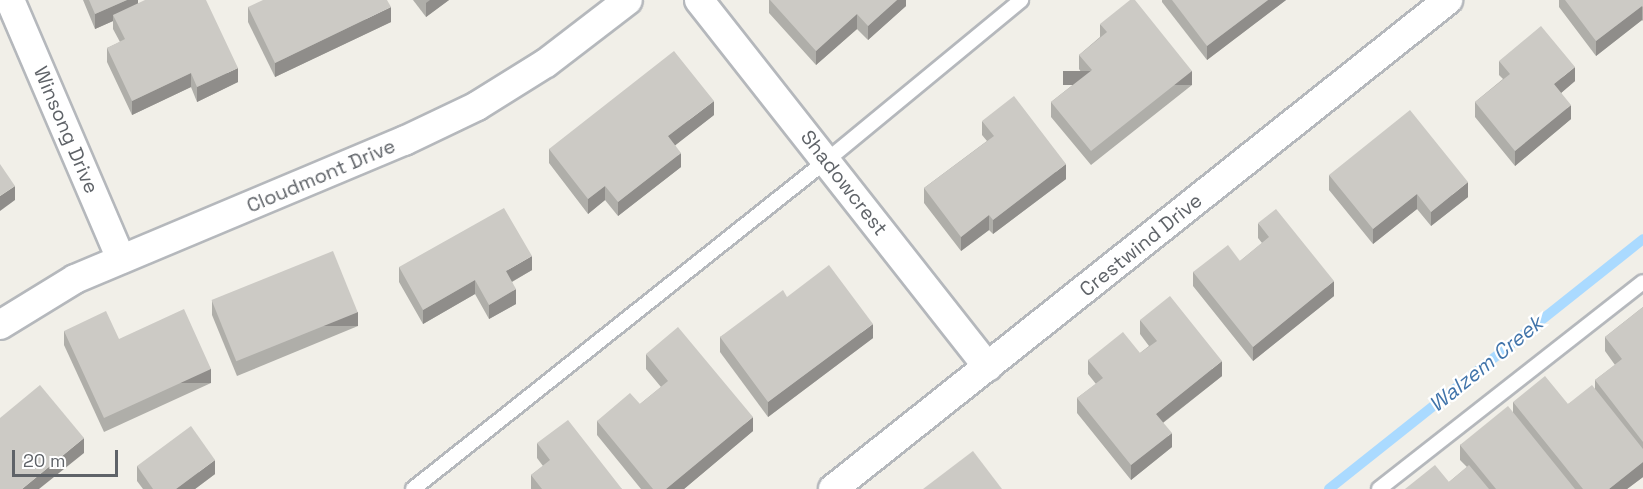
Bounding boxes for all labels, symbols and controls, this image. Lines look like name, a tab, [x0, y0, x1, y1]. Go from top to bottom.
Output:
street label: Winsong Drive	[28, 63, 104, 197]
street label: Shadowcrest	[795, 126, 893, 240]
street label: Cloudmont Drive	[243, 134, 399, 218]
street label: Crestwind Drive	[1075, 188, 1207, 302]
water label: Walzem Creek	[1424, 310, 1548, 418]
scale bar	[15, 438, 122, 476]
text: 20 m	[23, 449, 66, 472]

